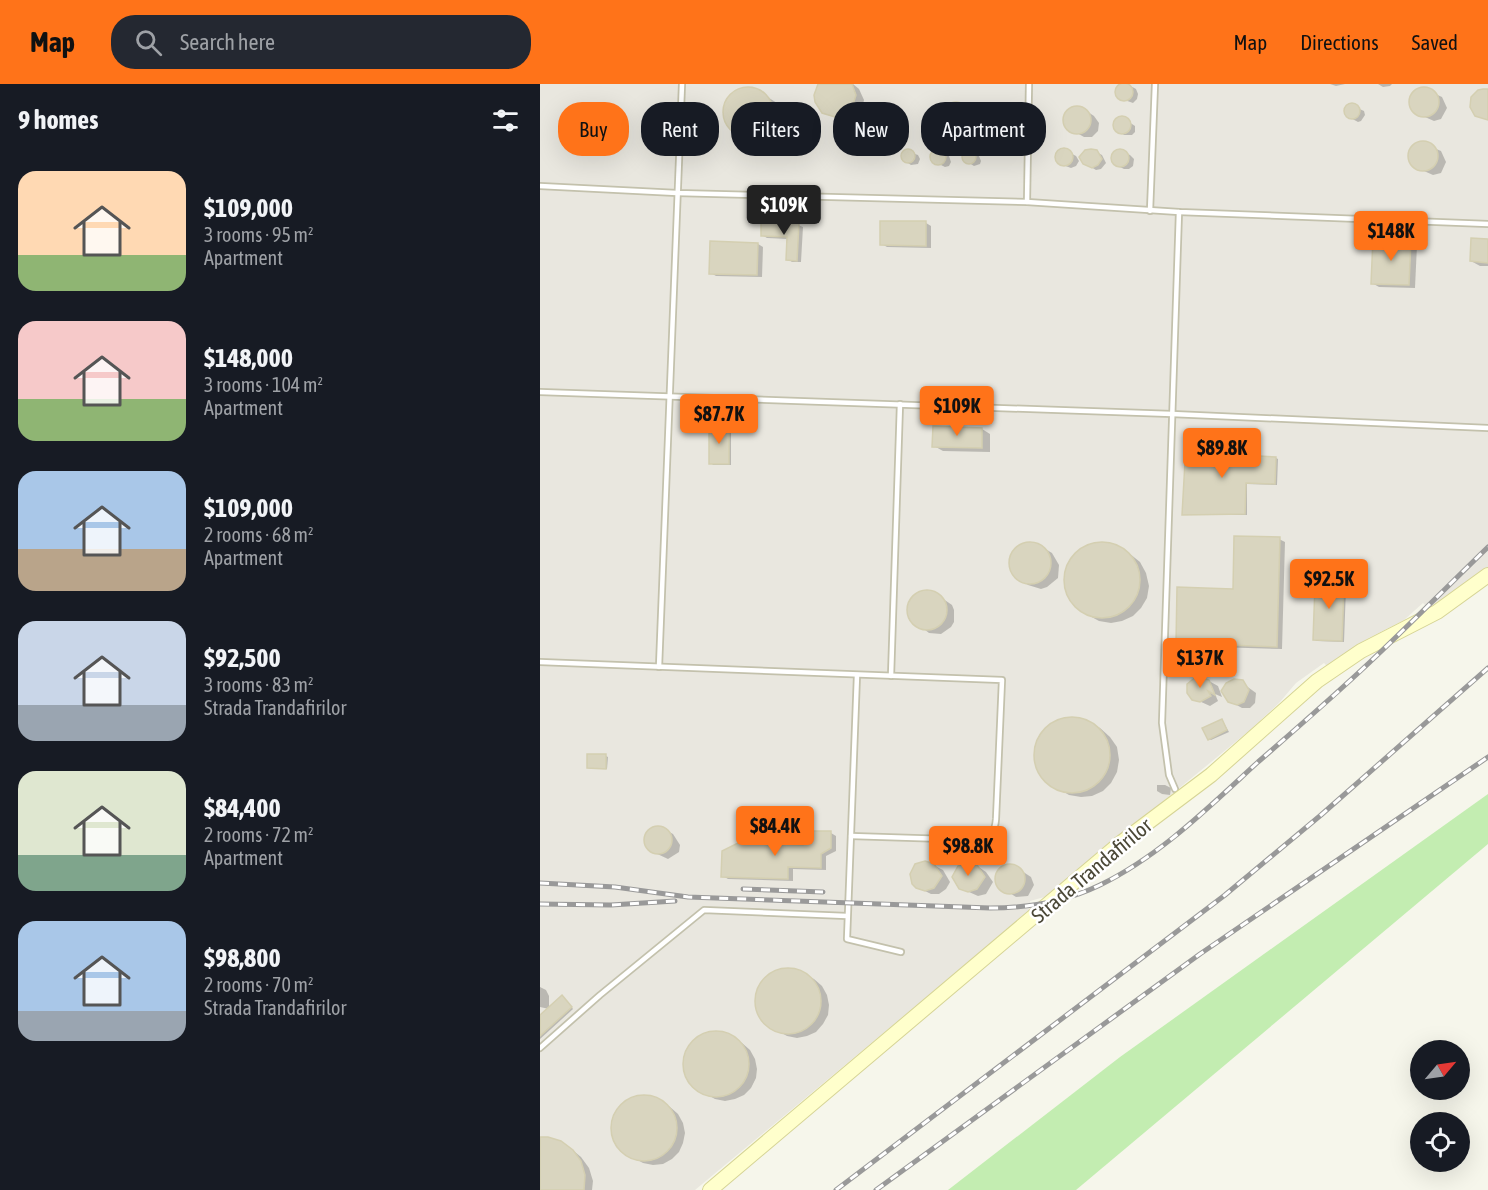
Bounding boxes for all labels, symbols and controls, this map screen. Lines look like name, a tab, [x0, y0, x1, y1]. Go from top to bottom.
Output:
search box	[111, 15, 531, 69]
text: Map	[30, 26, 75, 58]
icon: search	[132, 26, 165, 59]
text: Search here	[180, 29, 275, 55]
text: Map	[1233, 30, 1267, 54]
text: Directions	[1300, 30, 1379, 54]
text: Saved	[1412, 30, 1458, 54]
chip: Buy	[558, 102, 629, 156]
chip: Rent	[641, 102, 719, 156]
chip: Filters	[731, 102, 821, 156]
chip: New	[833, 102, 909, 156]
chip: Apartment	[921, 102, 1046, 156]
icon: filters	[489, 104, 522, 137]
text: 9 homes	[18, 105, 98, 135]
pin: $109K	[742, 185, 826, 236]
text: $109,000	[204, 193, 293, 223]
text: $109K	[761, 193, 807, 216]
icon: home	[66, 195, 138, 267]
pin: $148K	[1349, 211, 1433, 262]
text: $148K	[1368, 219, 1414, 242]
text: 3 rooms · 95 m²	[204, 223, 314, 246]
text: Apartment	[204, 246, 283, 269]
text: $148,000	[204, 343, 293, 373]
icon: home	[66, 345, 138, 417]
text: 3 rooms · 104 m²	[204, 373, 323, 396]
pin: $109K	[915, 386, 999, 437]
pin: $87.7K	[670, 394, 768, 445]
text: $109K	[934, 394, 980, 417]
text: Apartment	[204, 396, 283, 419]
text: $87.7K	[694, 402, 744, 425]
pin: $89.8K	[1173, 428, 1271, 479]
text: $89.8K	[1197, 436, 1247, 459]
text: $109,000	[204, 493, 293, 523]
icon: home	[66, 495, 138, 567]
text: 2 rooms · 68 m²	[204, 523, 314, 546]
text: Apartment	[204, 546, 283, 569]
pin: $92.5K	[1280, 559, 1378, 610]
text: $92.5K	[1304, 567, 1354, 590]
pin: $137K	[1158, 638, 1242, 689]
text: $92,500	[204, 643, 281, 673]
icon: home	[66, 645, 138, 717]
text: $137K	[1177, 646, 1223, 669]
text: 3 rooms · 83 m²	[204, 673, 314, 696]
text: Strada Trandafirilor	[204, 696, 346, 719]
text: $84,400	[204, 793, 281, 823]
icon: home	[66, 795, 138, 867]
pin: $84.4K	[726, 806, 824, 857]
street label: Strada Trandafirilor	[1026, 812, 1157, 927]
text: $84.4K	[750, 814, 800, 837]
text: 2 rooms · 72 m²	[204, 823, 314, 846]
pin: $98.8K	[919, 826, 1017, 877]
text: $98.8K	[943, 834, 993, 857]
text: Apartment	[204, 846, 283, 869]
text: $98,800	[204, 943, 281, 973]
icon: home	[66, 945, 138, 1017]
text: 2 rooms · 70 m²	[204, 973, 314, 996]
text: Strada Trandafirilor	[204, 996, 346, 1019]
north arrow	[1410, 1040, 1470, 1100]
map controls	[1410, 1040, 1470, 1172]
button: locate	[1410, 1112, 1470, 1172]

